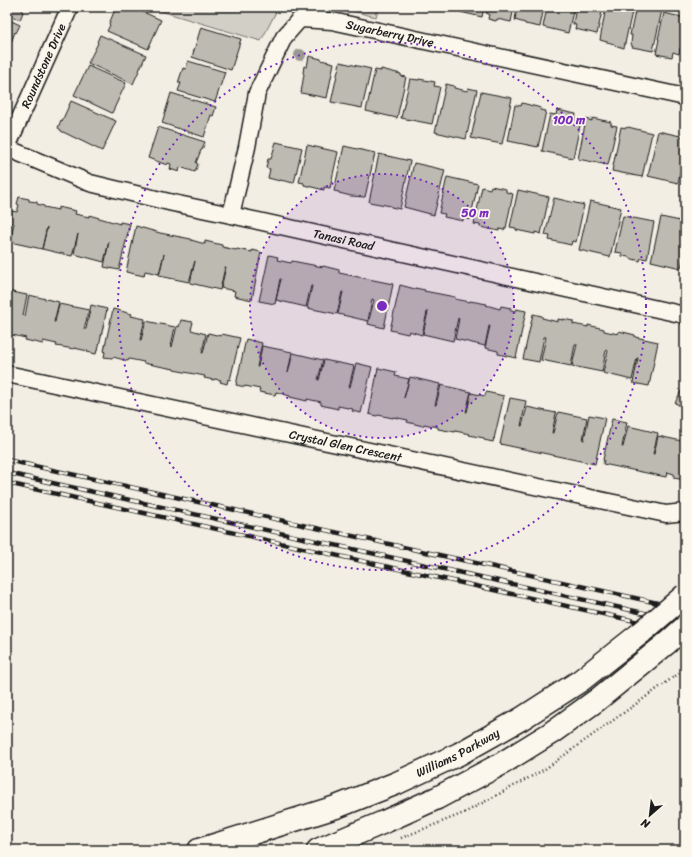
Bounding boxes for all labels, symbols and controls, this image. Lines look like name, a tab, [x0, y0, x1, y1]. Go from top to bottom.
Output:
street label: Sugarberry Drive	[344, 13, 436, 54]
street label: Roundstone Drive	[15, 19, 72, 112]
text: 100 m	[553, 109, 586, 131]
text: 50 m	[461, 202, 489, 224]
street label: Tanasi Road	[311, 222, 377, 257]
centre of rings	[375, 299, 389, 313]
street label: Crystal Glen Crescent	[287, 423, 405, 469]
street label: Williams Parkway	[412, 722, 505, 784]
north arrow	[630, 795, 670, 835]
text: N	[637, 813, 654, 834]

